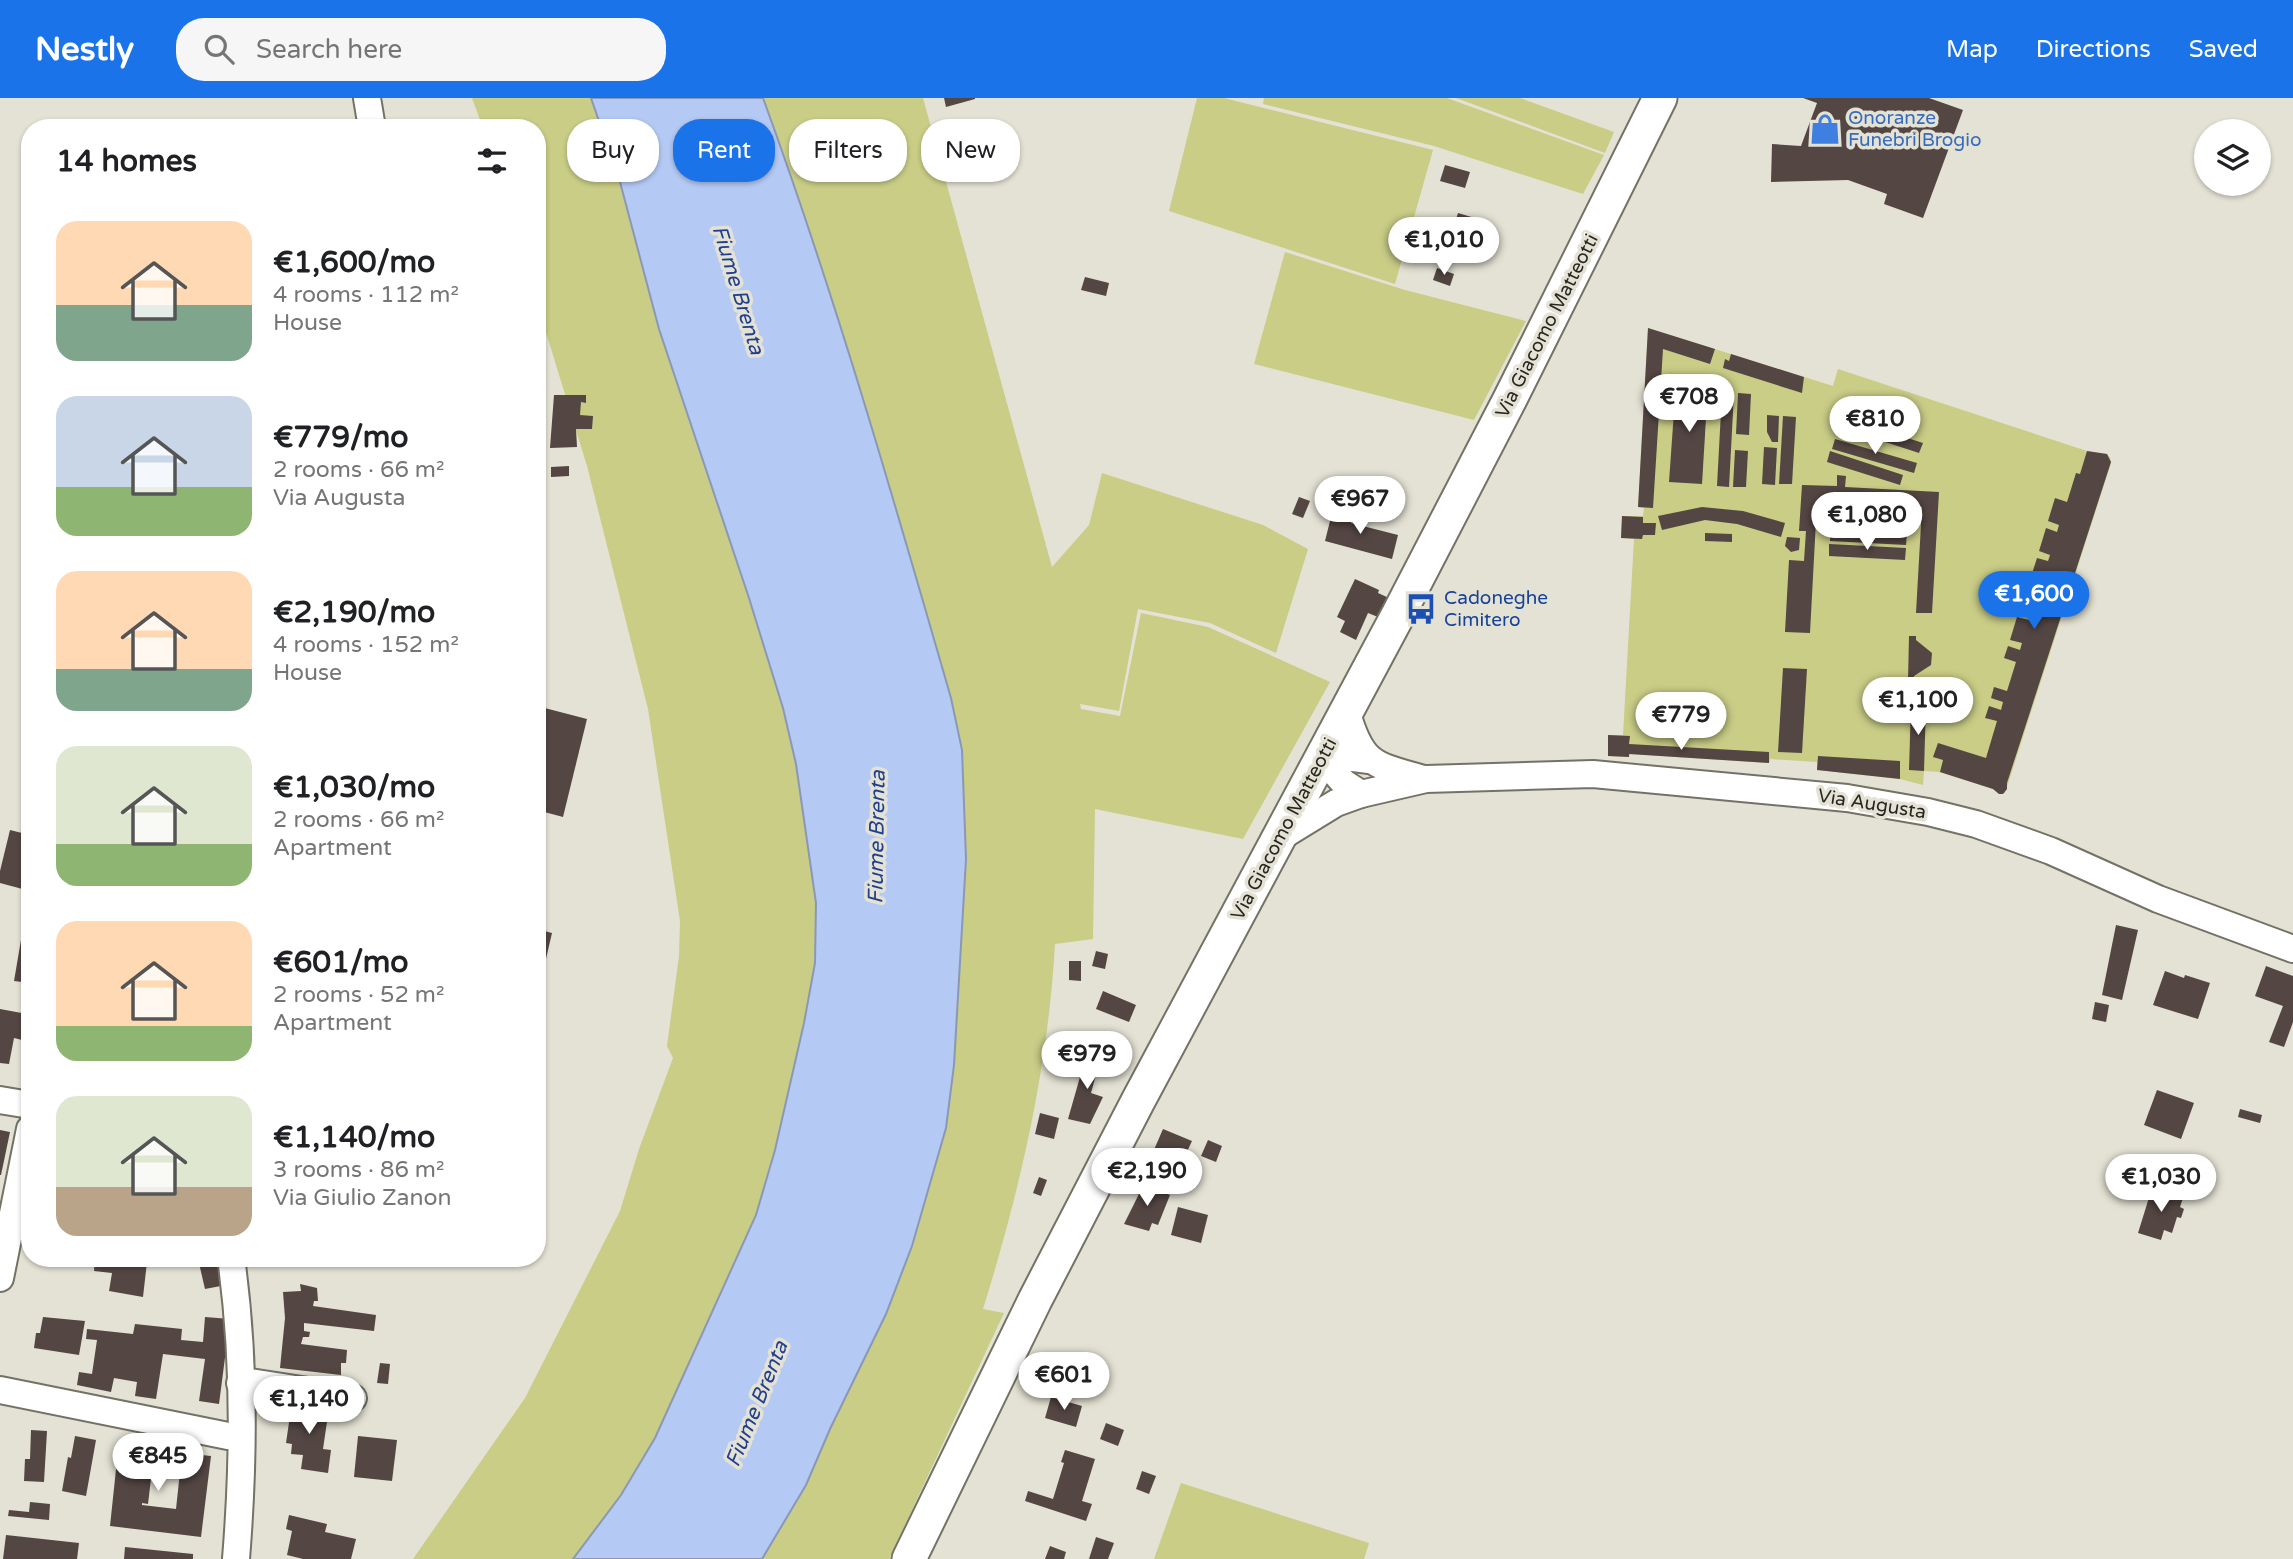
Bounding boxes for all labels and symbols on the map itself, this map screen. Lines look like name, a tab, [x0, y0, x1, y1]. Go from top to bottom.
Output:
place label: Onoranze Funebri Brogio	[1848, 107, 1982, 151]
shop icon: Onoranze Funebri Brogio	[1808, 112, 1842, 146]
pin: €1,010	[1387, 218, 1501, 277]
water label: Fiume Brenta	[707, 222, 770, 359]
street label: Via Giacomo Matteotti	[1491, 230, 1603, 422]
pin: €708	[1648, 374, 1730, 434]
pin: €810	[1834, 396, 1916, 456]
pin: €967	[1319, 476, 1401, 536]
pin: €1,080	[1810, 492, 1924, 552]
pin: €1,600	[1977, 572, 2091, 631]
place label: Cadoneghe Cimitero	[1444, 587, 1548, 631]
bus stop icon: Cadoneghe Cimitero	[1404, 592, 1438, 626]
pin: €1,100	[1861, 678, 1975, 737]
pin: €779	[1640, 692, 1722, 752]
street label: Via Giacomo Matteotti	[1227, 734, 1341, 924]
water label: Fiume Brenta	[863, 769, 891, 904]
street label: Via Augusta	[1816, 785, 1928, 823]
pin: €979	[1046, 1032, 1128, 1091]
pin: €2,190	[1090, 1148, 1204, 1208]
pin: €1,030	[2104, 1154, 2218, 1214]
water label: Fiume Brenta	[720, 1336, 794, 1471]
pin: €601	[1023, 1352, 1105, 1412]
pin: €1,140	[252, 1376, 366, 1436]
pin: €845	[117, 1434, 199, 1493]

